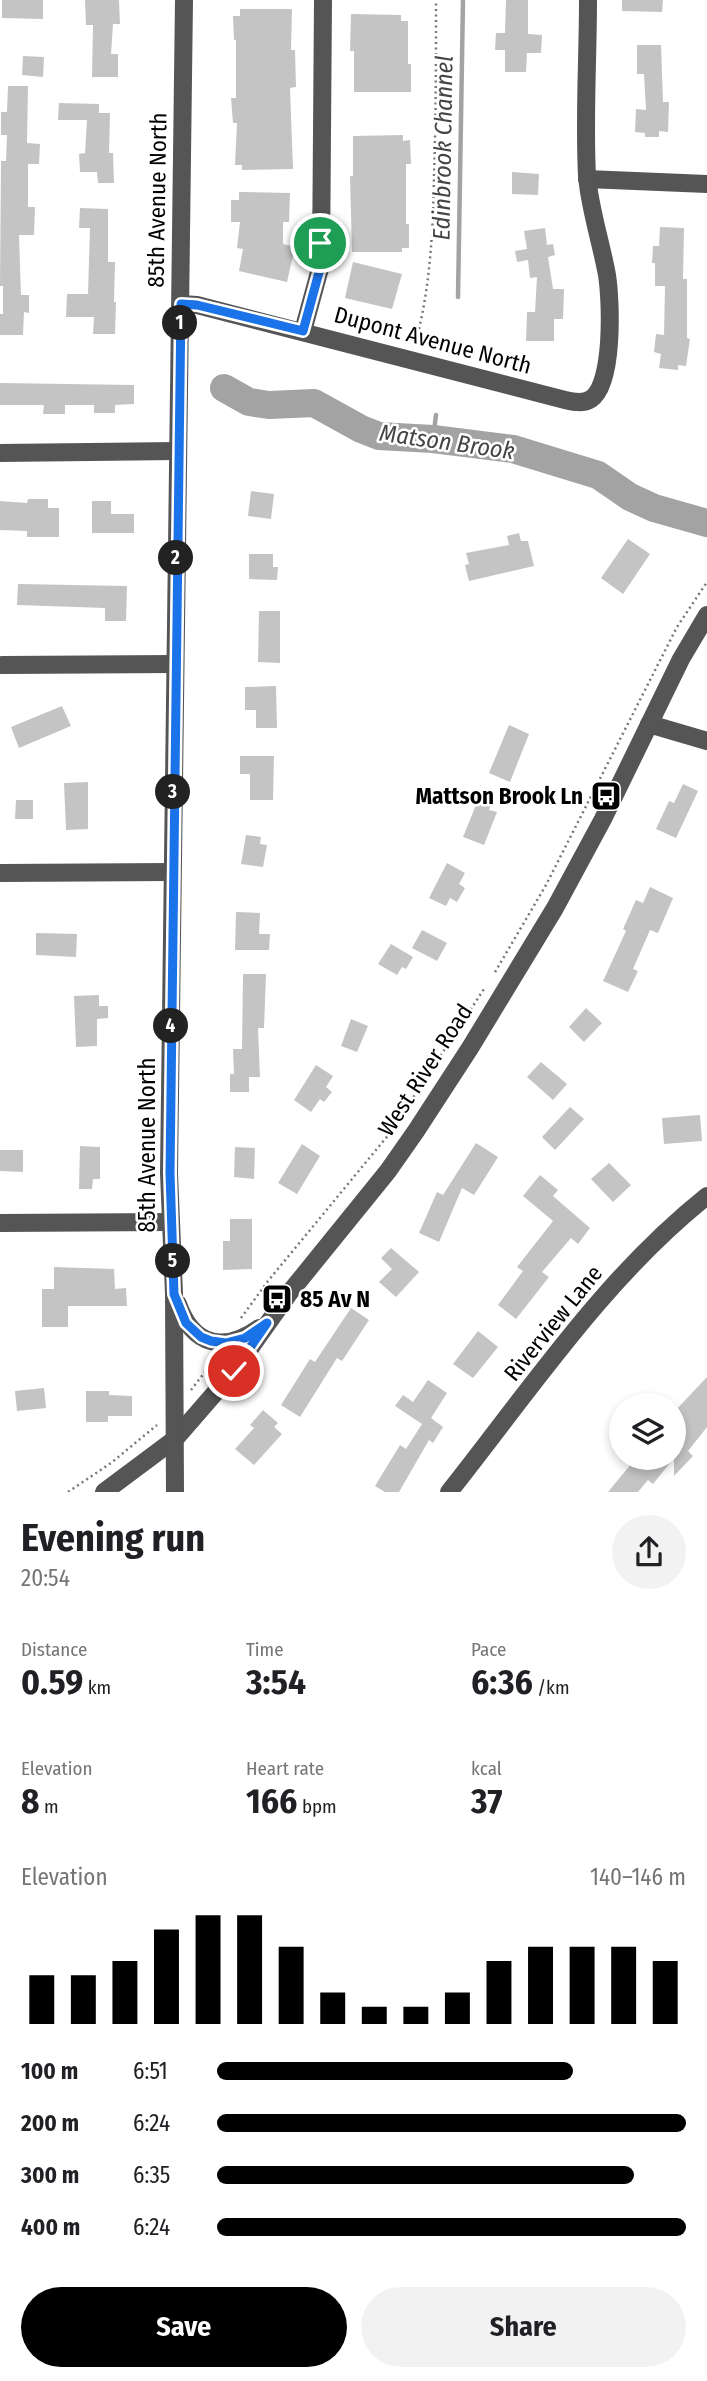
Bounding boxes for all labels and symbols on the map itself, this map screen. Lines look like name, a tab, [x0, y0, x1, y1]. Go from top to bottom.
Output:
water label: Edinbrook Channel	[427, 55, 459, 241]
street label: 85th Avenue North	[141, 112, 173, 288]
pin	[290, 213, 350, 273]
street label: Dupont Avenue North	[331, 300, 535, 380]
pin: 1	[162, 306, 198, 340]
water label: Matson Brook	[378, 419, 516, 465]
pin: 2	[158, 540, 194, 576]
pin: 3	[156, 774, 190, 810]
bus stop icon: Mattson Brook Ln	[589, 779, 623, 813]
place label: Mattson Brook Ln	[415, 782, 583, 810]
street label: West River Road	[372, 999, 478, 1141]
pin: 4	[154, 1009, 188, 1044]
street label: 85th Avenue North	[133, 1057, 161, 1233]
pin: 5	[156, 1244, 190, 1278]
street label: Riverview Lane	[498, 1260, 608, 1386]
bus stop icon: 85 Av N	[260, 1282, 294, 1316]
place label: 85 Av N	[300, 1285, 370, 1313]
pin	[204, 1341, 264, 1401]

